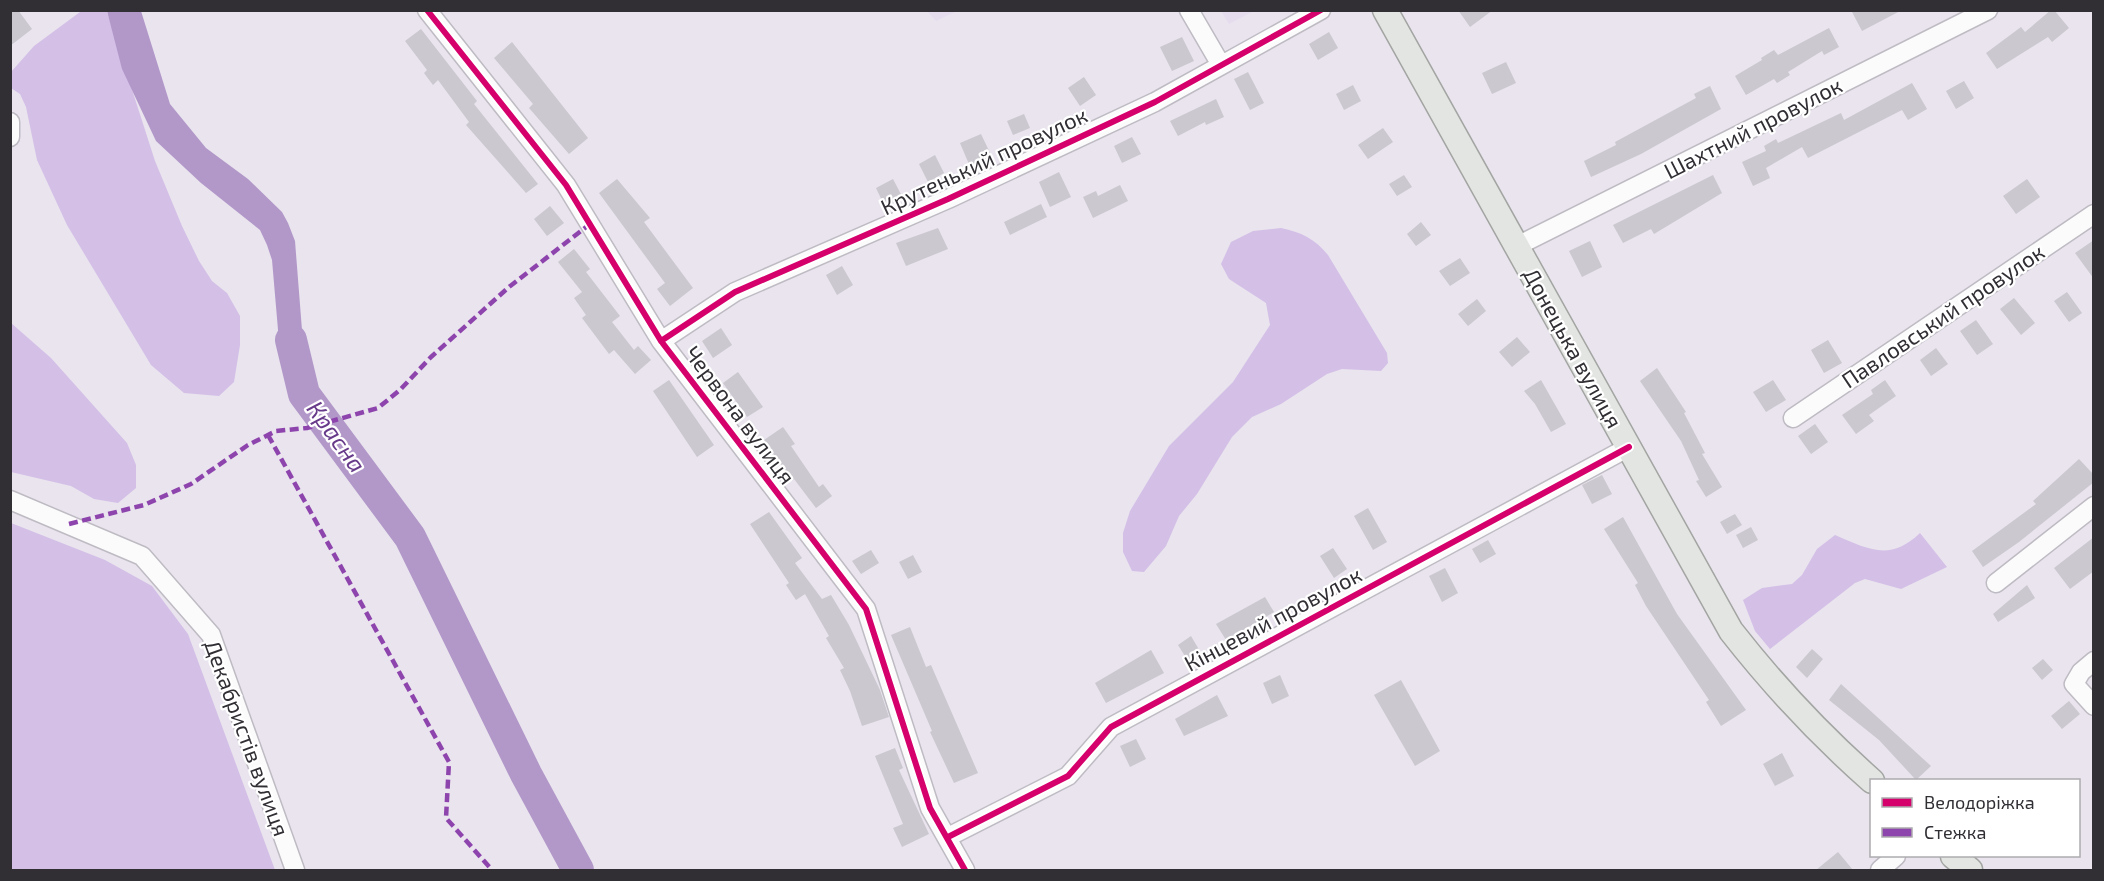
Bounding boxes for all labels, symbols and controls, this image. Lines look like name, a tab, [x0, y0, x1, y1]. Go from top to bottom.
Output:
street label: Шахтний провулок	[1659, 71, 1847, 184]
street label: Крутенький провулок	[876, 101, 1091, 220]
street label: Павловський провулок	[1836, 238, 2049, 393]
street label: Донецька вулиця	[1518, 263, 1629, 433]
street label: Червона вулиця	[680, 340, 801, 489]
water label: Красна	[302, 395, 373, 478]
street label: Кінцевий провулок	[1179, 560, 1366, 677]
street label: Декабристів вулиця	[199, 636, 296, 840]
legend	[1870, 779, 2080, 857]
text: Велодоріжка	[1924, 791, 2035, 813]
text: Стежка	[1924, 821, 1986, 843]

